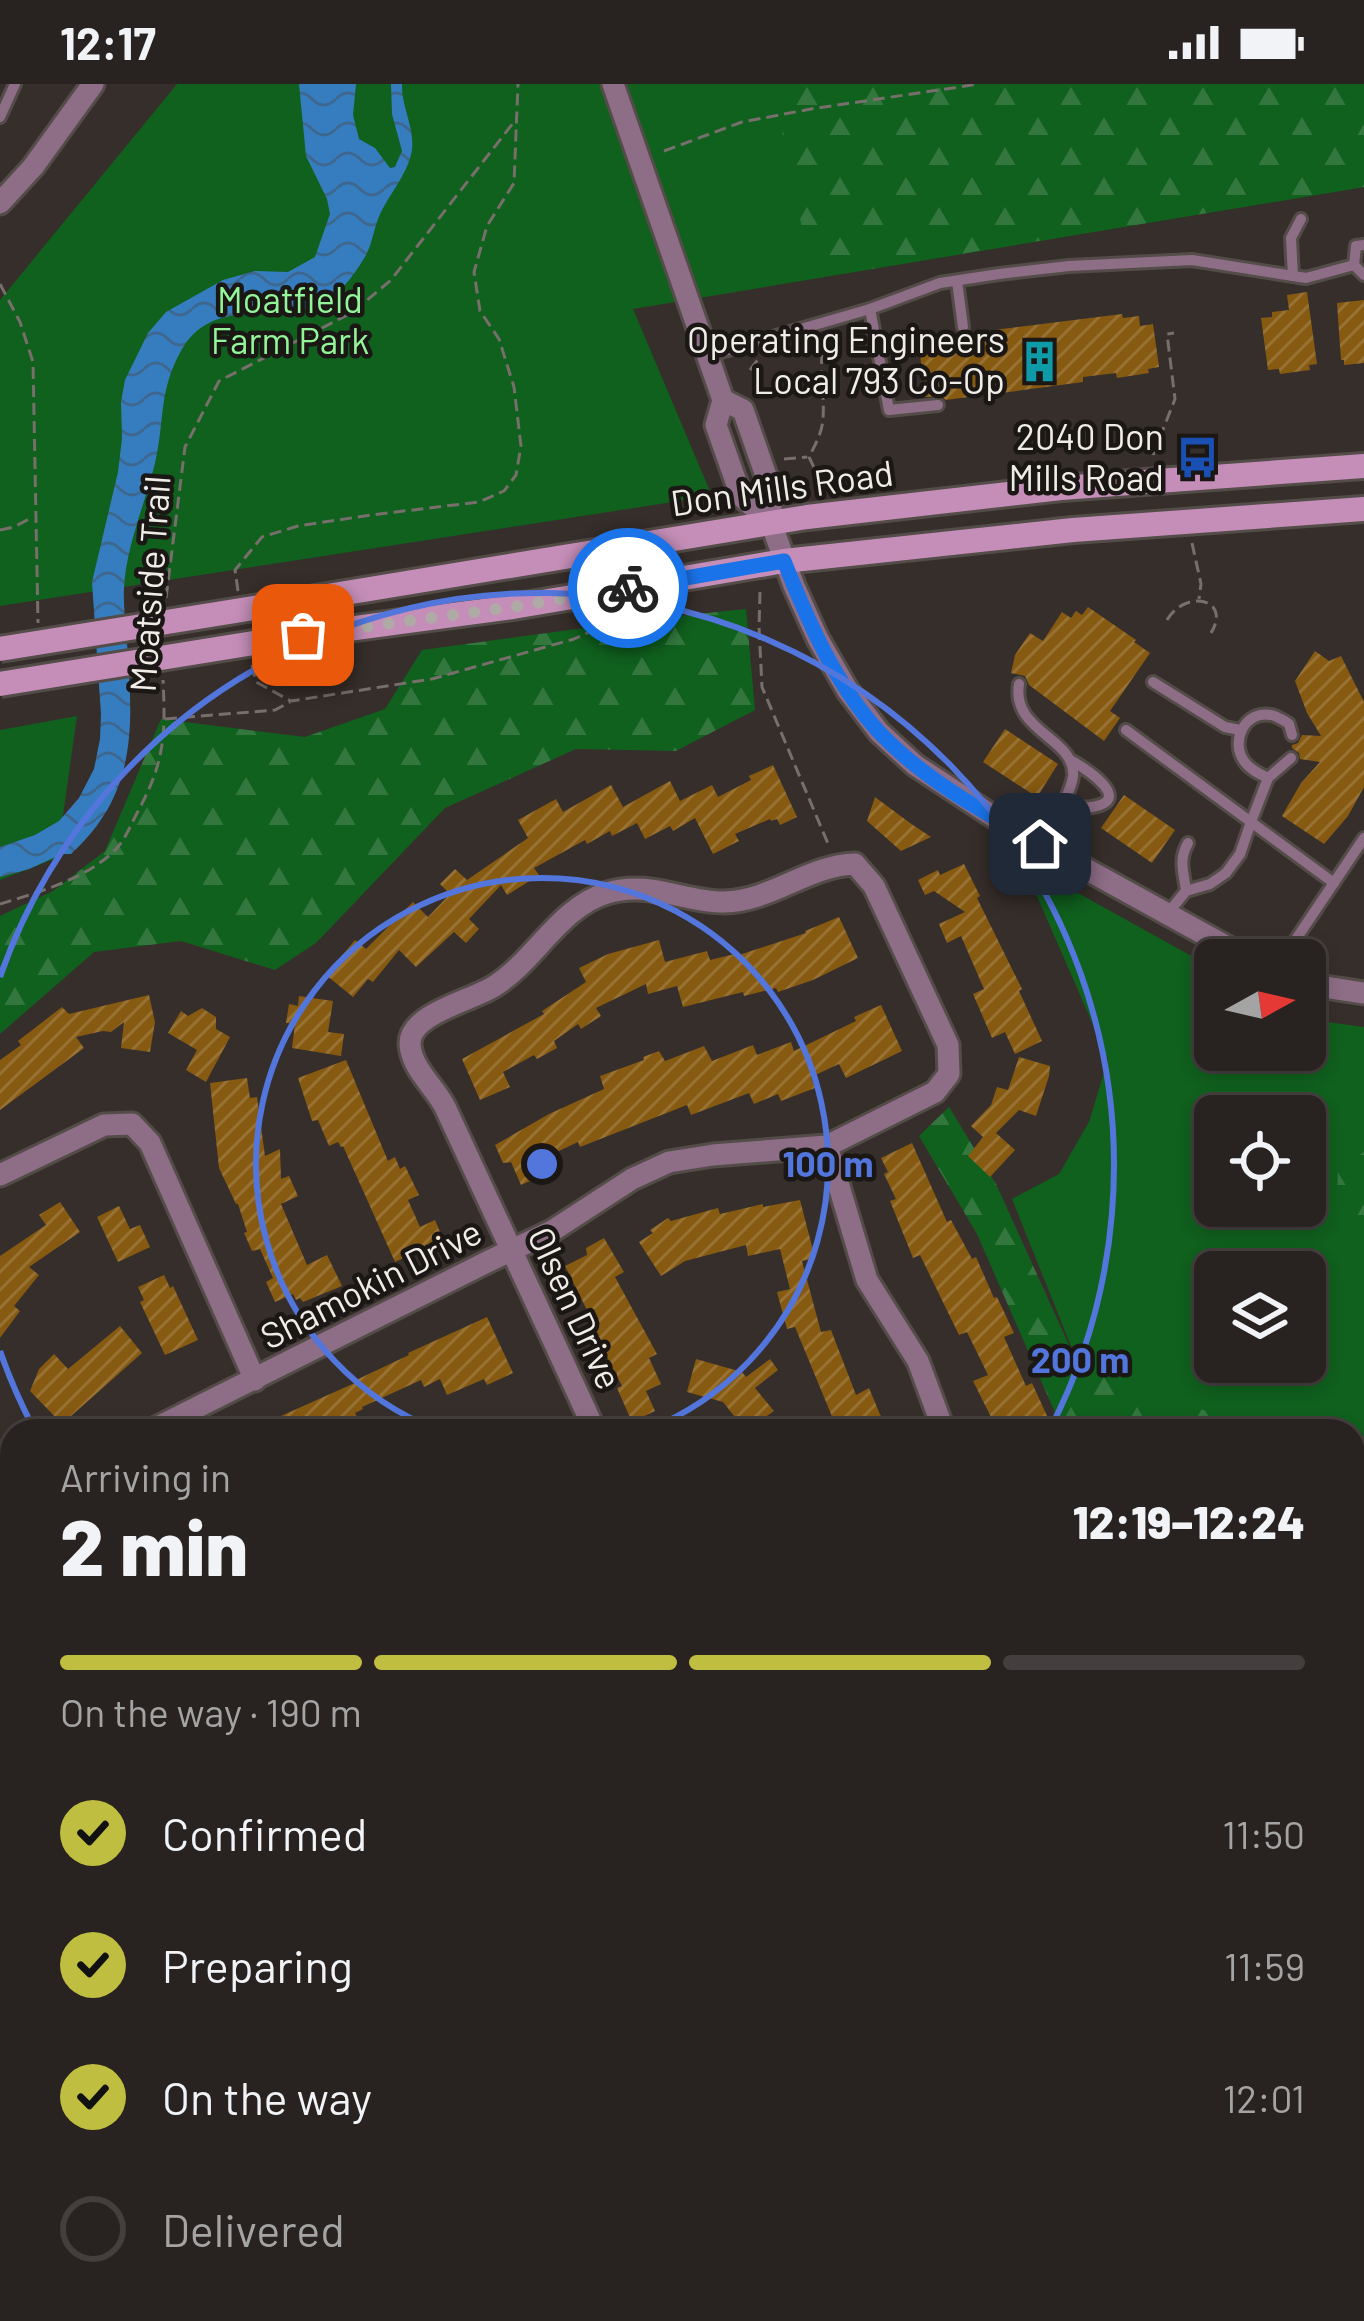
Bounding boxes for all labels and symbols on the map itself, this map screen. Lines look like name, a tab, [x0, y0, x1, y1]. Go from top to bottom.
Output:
park label: Moatfield Farm Park	[211, 277, 369, 361]
place label: Operating Engineers Local 793 Co-Op	[687, 317, 1005, 401]
building icon: Operating Engineers Local 793 Co-Op	[1016, 338, 1062, 384]
place label: 2040 Don Mills Road	[1008, 414, 1164, 498]
bus stop icon: 2040 Don Mills Road	[1175, 435, 1221, 481]
street label: Don Mills Road	[668, 450, 896, 523]
street label: Moatside Trail	[119, 474, 178, 693]
courier	[568, 528, 688, 648]
pin	[252, 584, 354, 686]
pin	[989, 793, 1091, 895]
north arrow	[1194, 939, 1326, 1071]
text: 100 m	[782, 1141, 874, 1184]
centre of rings	[521, 1143, 563, 1185]
street label: Shamokin Drive	[253, 1209, 488, 1357]
street label: Olsen Drive	[520, 1219, 633, 1395]
text: 200 m	[1031, 1337, 1129, 1380]

